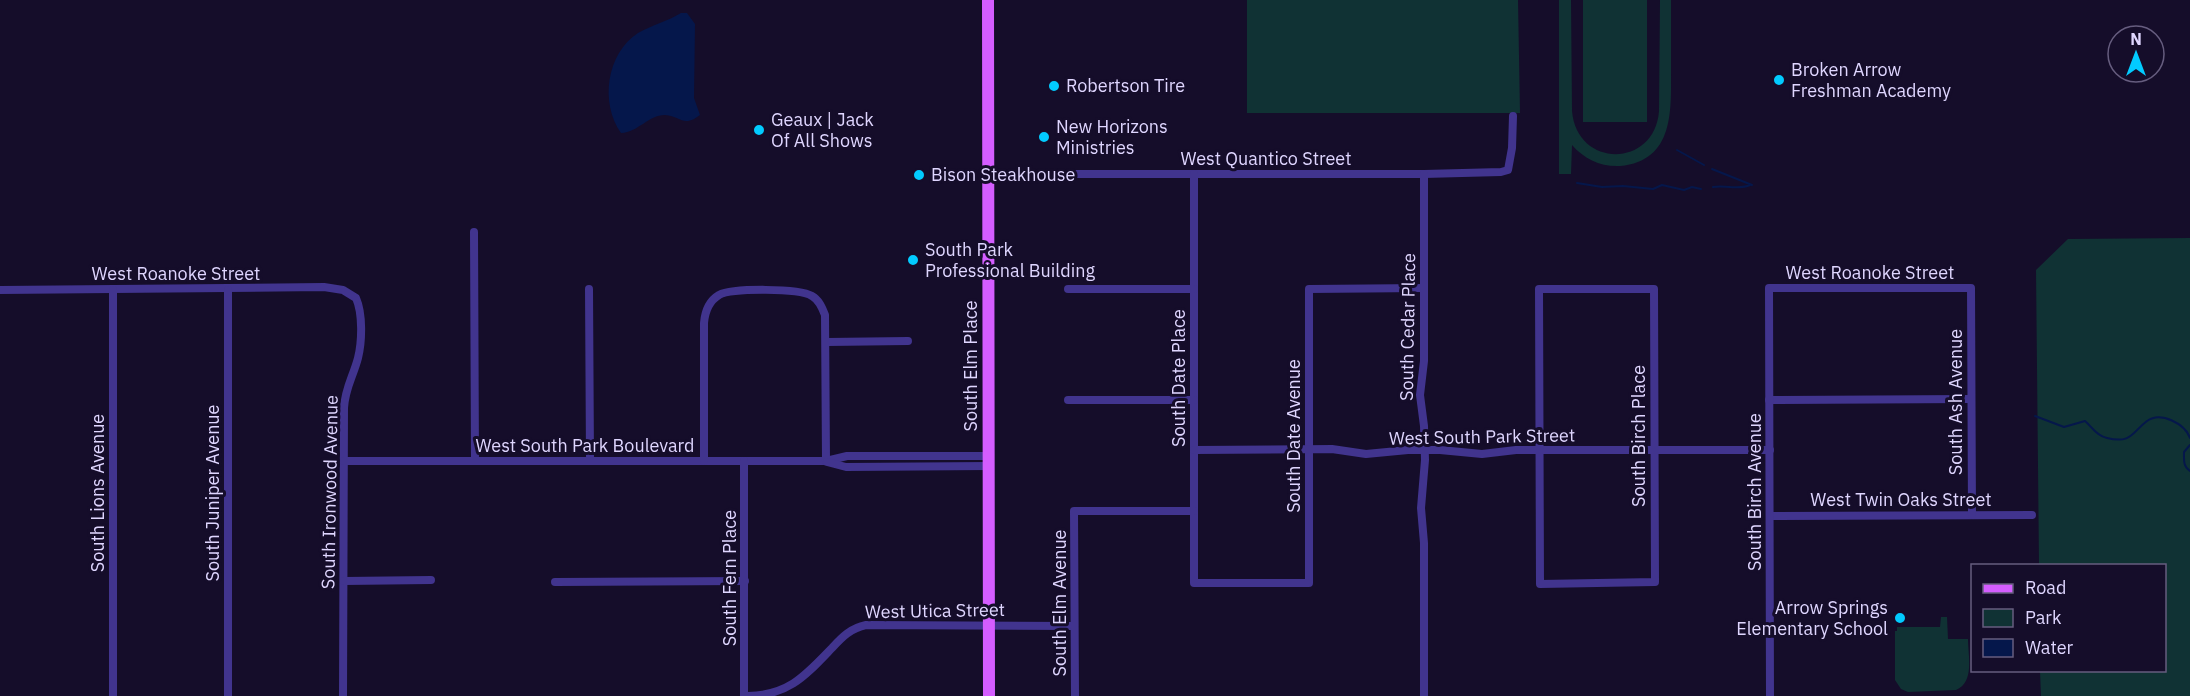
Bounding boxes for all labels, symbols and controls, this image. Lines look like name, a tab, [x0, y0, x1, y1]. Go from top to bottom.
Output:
north arrow	[2106, 24, 2166, 84]
text: N	[2130, 29, 2142, 49]
place label: Broken Arrow Freshman Academy	[1791, 58, 1951, 102]
marker: Broken Arrow Freshman Academy	[1772, 73, 1786, 87]
place label: Robertson Tire	[1066, 74, 1185, 97]
marker: Robertson Tire	[1047, 79, 1061, 93]
place label: Geaux | Jack Of All Shows	[771, 108, 874, 152]
place label: New Horizons Ministries	[1056, 115, 1168, 159]
marker: Geaux | Jack Of All Shows	[752, 123, 766, 137]
marker: New Horizons Ministries	[1037, 130, 1051, 144]
street label: West Quantico Street	[1180, 147, 1352, 170]
place label: Bison Steakhouse	[931, 163, 1076, 186]
marker: Bison Steakhouse	[912, 168, 926, 182]
place label: South Park Professional Building	[925, 238, 1095, 282]
marker: South Park Professional Building	[906, 253, 920, 267]
street label: South Cedar Place	[1395, 253, 1420, 401]
street label: West Roanoke Street	[1786, 261, 1954, 284]
street label: West Roanoke Street	[92, 262, 260, 285]
street label: South Elm Place	[959, 300, 982, 432]
street label: South Date Place	[1167, 309, 1190, 447]
street label: South Ash Avenue	[1944, 329, 1967, 475]
street label: South Date Avenue	[1282, 359, 1305, 513]
street label: South Birch Place	[1627, 365, 1650, 507]
street label: South Ironwood Avenue	[316, 395, 343, 589]
street label: South Juniper Avenue	[201, 404, 224, 581]
street label: South Birch Avenue	[1743, 413, 1766, 571]
street label: South Lions Avenue	[86, 414, 109, 572]
street label: West South Park Street	[1389, 423, 1575, 450]
street label: West South Park Boulevard	[475, 434, 695, 457]
street label: West Twin Oaks Street	[1810, 488, 1992, 511]
street label: South Fern Place	[718, 510, 741, 646]
street label: South Elm Avenue	[1048, 529, 1071, 677]
legend	[1971, 564, 2166, 672]
text: Road	[2025, 576, 2066, 599]
place label: Arrow Springs Elementary School	[1736, 596, 1888, 640]
street label: West Utica Street	[865, 598, 1005, 623]
text: Park	[2025, 606, 2062, 629]
marker: Arrow Springs Elementary School	[1893, 611, 1907, 625]
text: Water	[2025, 636, 2074, 659]

